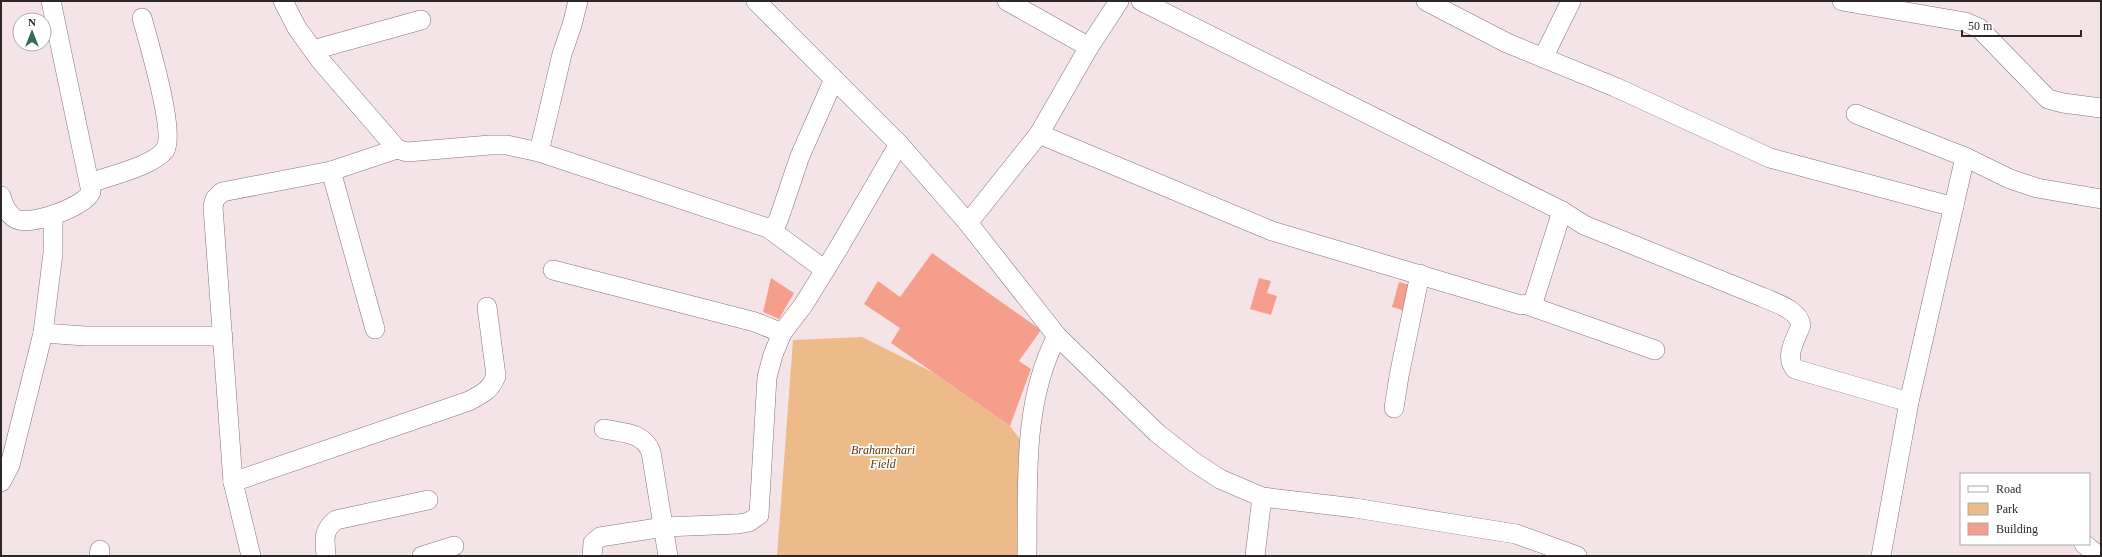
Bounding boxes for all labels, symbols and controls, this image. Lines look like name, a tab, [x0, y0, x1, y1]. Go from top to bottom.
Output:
north arrow	[12, 12, 52, 52]
scale bar	[1962, 12, 2081, 38]
text: N	[28, 16, 36, 28]
text: 50 m	[1968, 19, 1993, 33]
park label: Brahamchari Field	[851, 443, 915, 471]
legend	[1960, 473, 2090, 545]
text: Road	[1996, 482, 2021, 496]
text: Park	[1996, 502, 2018, 516]
text: Building	[1996, 522, 2038, 536]

